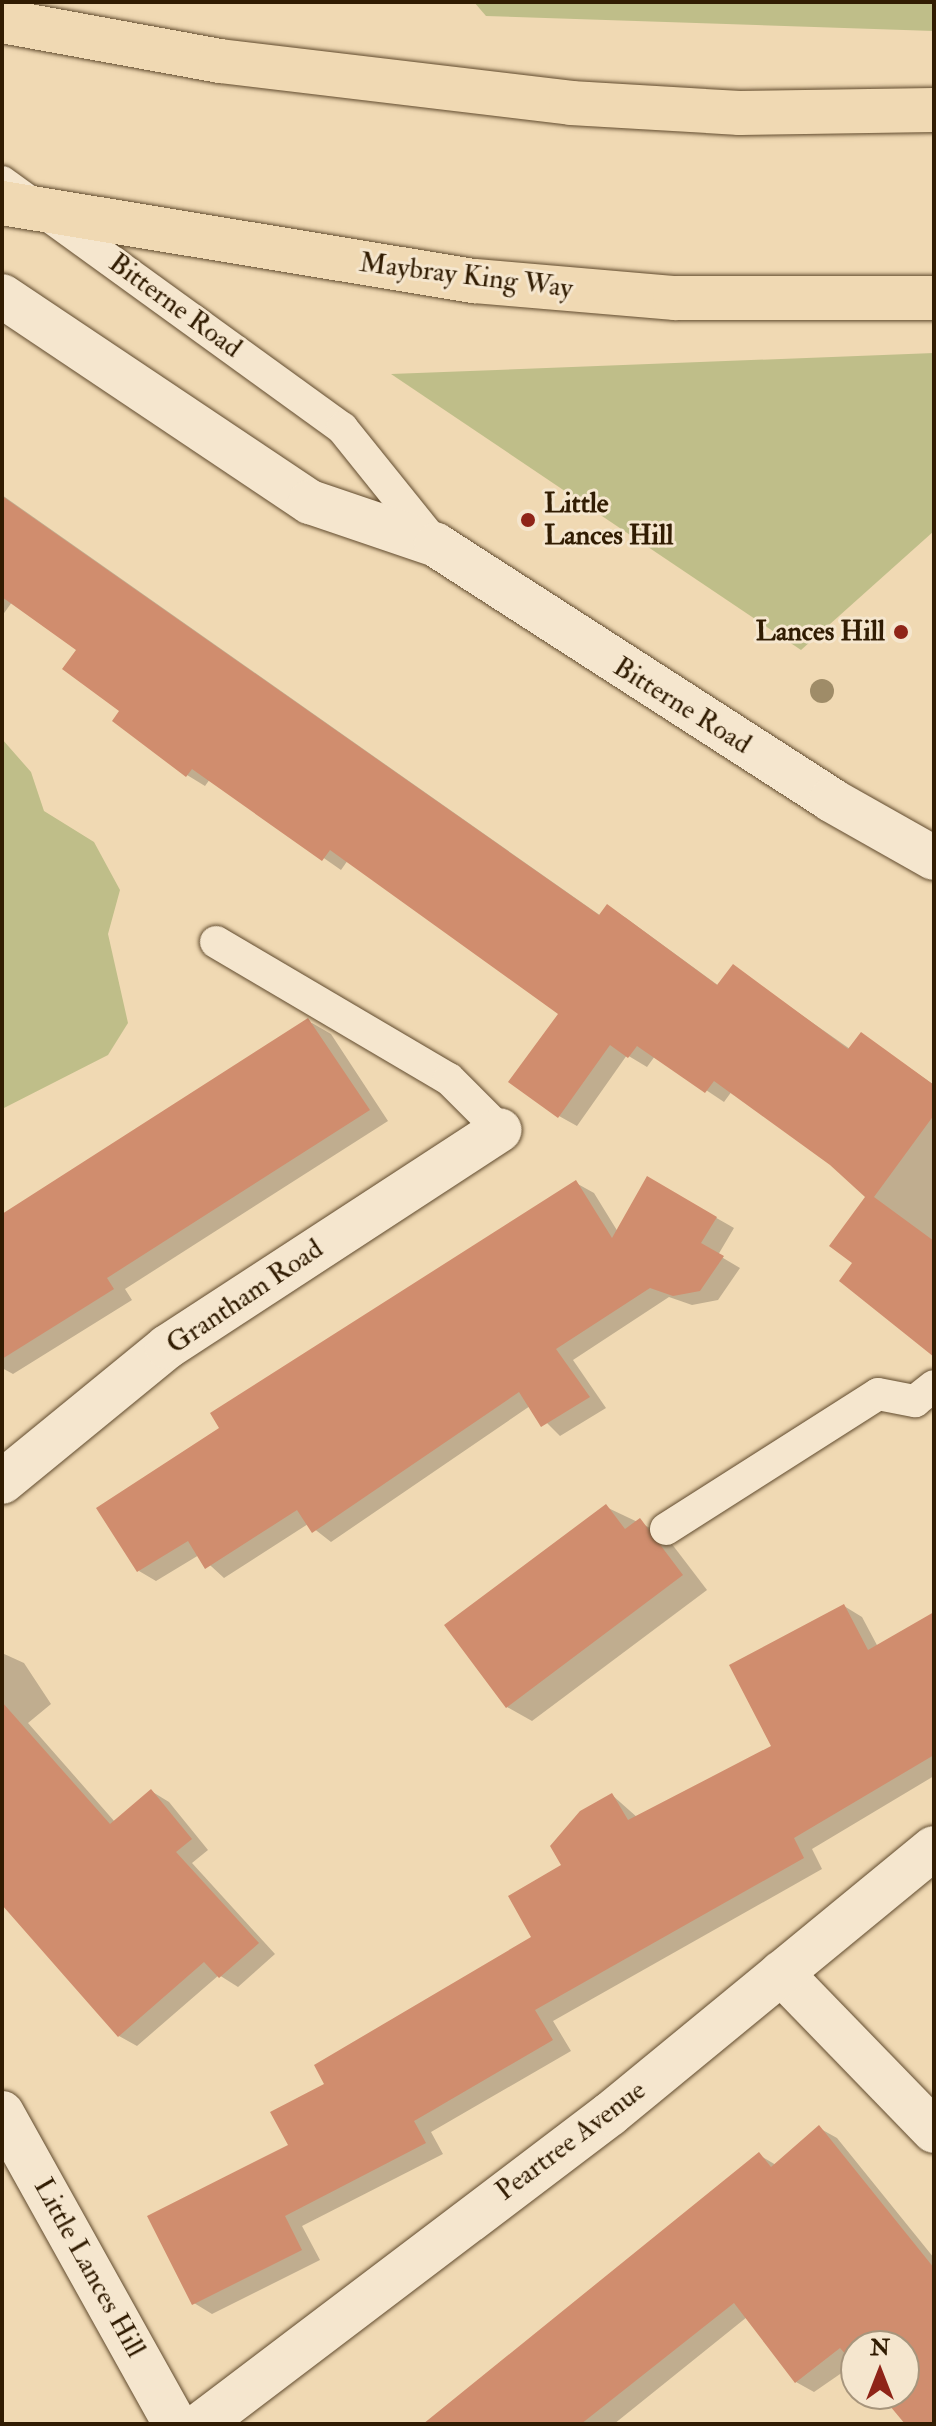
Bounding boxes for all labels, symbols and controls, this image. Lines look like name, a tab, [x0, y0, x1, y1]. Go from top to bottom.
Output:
street label: Bitterne Road	[102, 246, 248, 366]
street label: Maybray King Way	[357, 246, 575, 306]
place label: Little Lances Hill	[544, 487, 673, 553]
marker: Little Lances Hill	[519, 511, 537, 529]
place label: Lances Hill	[756, 615, 885, 649]
marker: Lances Hill	[892, 623, 910, 641]
street label: Bitterne Road	[607, 650, 757, 762]
street label: Grantham Road	[161, 1232, 329, 1362]
street label: Peartree Avenue	[489, 2074, 653, 2208]
street label: Little Lances Hill	[26, 2172, 152, 2364]
north arrow	[840, 2330, 920, 2410]
text: N	[870, 2334, 890, 2362]

